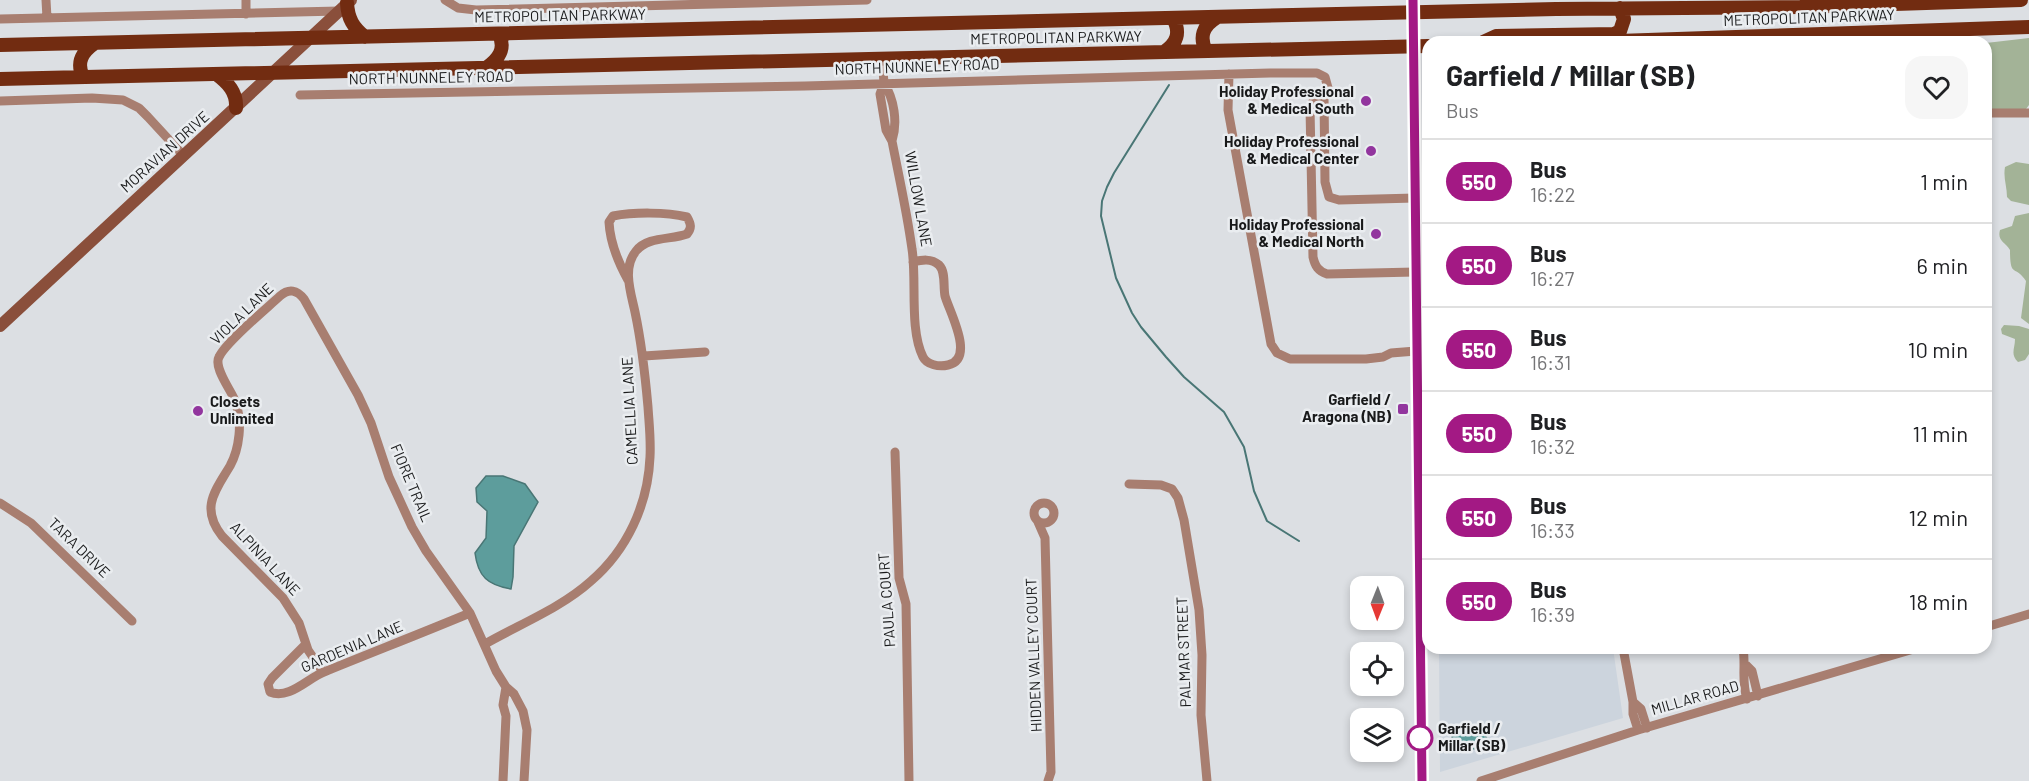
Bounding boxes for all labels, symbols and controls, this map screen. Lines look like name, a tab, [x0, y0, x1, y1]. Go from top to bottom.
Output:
street label: METROPOLITAN PARKWAY	[474, 5, 646, 25]
street label: METROPOLITAN PARKWAY	[1723, 5, 1895, 29]
street label: METROPOLITAN PARKWAY	[970, 27, 1142, 47]
street label: NORTH NUNNELEY ROAD	[834, 54, 1000, 78]
button: heart	[1905, 56, 1968, 119]
text: Garfield / Millar (SB)	[1446, 58, 1694, 92]
street label: NORTH NUNNELEY ROAD	[348, 67, 514, 87]
place label: Holiday Professional & Medical South	[1219, 82, 1354, 117]
marker: Holiday Professional & Medical South	[1359, 94, 1373, 108]
text: Bus	[1446, 98, 1479, 122]
street label: MORAVIAN DRIVE	[116, 107, 212, 196]
place label: Holiday Professional & Medical Center	[1224, 132, 1359, 167]
marker: Holiday Professional & Medical Center	[1364, 144, 1378, 158]
street label: WILLOW LANE	[902, 150, 936, 248]
text: Bus	[1530, 156, 1567, 182]
text: 1 min	[1920, 168, 1968, 194]
text: 550	[1462, 169, 1496, 194]
text: 16:22	[1530, 182, 1576, 206]
place label: Holiday Professional & Medical North	[1229, 215, 1364, 250]
marker: Holiday Professional & Medical North	[1369, 227, 1383, 241]
text: Bus	[1530, 240, 1567, 266]
text: 6 min	[1917, 252, 1968, 278]
text: 550	[1462, 253, 1496, 278]
text: 16:27	[1530, 266, 1574, 290]
street label: VIOLA LANE	[206, 279, 277, 348]
text: Bus	[1530, 324, 1567, 350]
text: 10 min	[1908, 336, 1968, 362]
text: 550	[1462, 337, 1496, 362]
text: 16:31	[1530, 350, 1571, 374]
street label: CAMELLIA LANE	[617, 357, 641, 466]
place label: Garfield / Aragona (NB)	[1302, 390, 1392, 425]
place label: Closets Unlimited	[210, 392, 274, 427]
marker: Garfield / Aragona (NB)	[1396, 402, 1410, 416]
marker: Closets Unlimited	[191, 404, 205, 418]
text: Bus	[1530, 408, 1567, 434]
text: 11 min	[1912, 420, 1968, 446]
text: 550	[1462, 421, 1496, 446]
text: 16:32	[1530, 434, 1575, 458]
street label: FIORE TRAIL	[387, 441, 436, 524]
text: Bus	[1530, 492, 1567, 518]
text: 12 min	[1908, 504, 1968, 530]
text: 550	[1462, 505, 1496, 530]
street label: TARA DRIVE	[45, 513, 114, 581]
street label: ALPINIA LANE	[227, 518, 304, 599]
text: 16:33	[1530, 518, 1575, 542]
street label: PAULA COURT	[874, 552, 898, 648]
north arrow	[1350, 576, 1404, 630]
map controls	[1350, 576, 1404, 762]
text: Bus	[1530, 576, 1567, 602]
street label: HIDDEN VALLEY COURT	[1021, 578, 1045, 733]
text: 18 min	[1909, 588, 1968, 614]
text: 550	[1462, 589, 1496, 614]
street label: PALMAR STREET	[1172, 596, 1194, 708]
text: 16:39	[1530, 602, 1575, 626]
street label: GARDENIA LANE	[298, 616, 405, 676]
button: locate	[1350, 642, 1404, 696]
street label: MILLAR ROAD	[1649, 676, 1741, 718]
button: layers	[1350, 708, 1404, 762]
place label: Garfield / Millar (SB)	[1438, 719, 1506, 754]
marker: Garfield / Millar (SB)	[1407, 725, 1433, 751]

